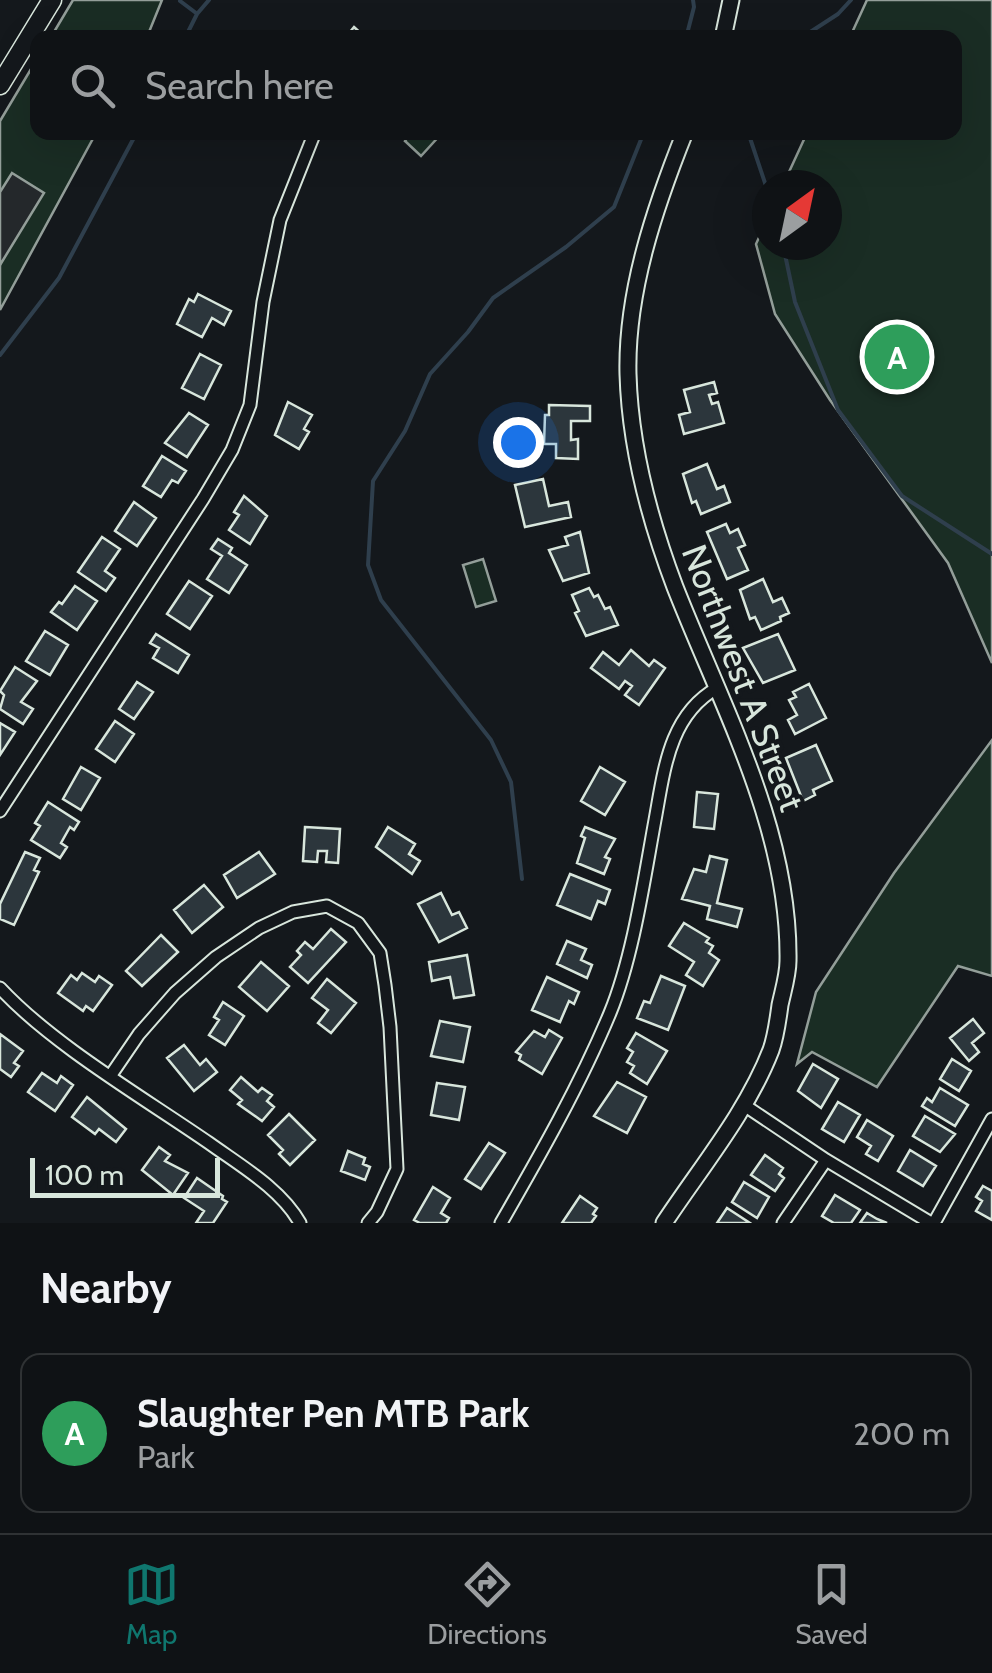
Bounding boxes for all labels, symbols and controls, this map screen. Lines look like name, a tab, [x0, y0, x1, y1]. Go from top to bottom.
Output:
search box	[30, 30, 962, 140]
icon: search	[65, 58, 120, 113]
text: Search here	[145, 62, 334, 109]
north arrow	[752, 170, 842, 260]
pin: A	[864, 320, 930, 394]
your location	[493, 417, 544, 468]
street label: Northwest A Street	[673, 539, 814, 817]
scale bar	[30, 1153, 220, 1198]
text: 100 m	[45, 1158, 124, 1192]
text: Nearby	[40, 1262, 172, 1314]
text: Slaughter Pen MTB Park	[137, 1390, 530, 1437]
text: A	[64, 1414, 85, 1453]
text: 200 m	[853, 1414, 950, 1453]
text: Park	[137, 1437, 195, 1476]
tab: Map	[124, 1557, 179, 1651]
tab: Directions	[427, 1557, 547, 1651]
tab: Saved	[795, 1557, 868, 1651]

